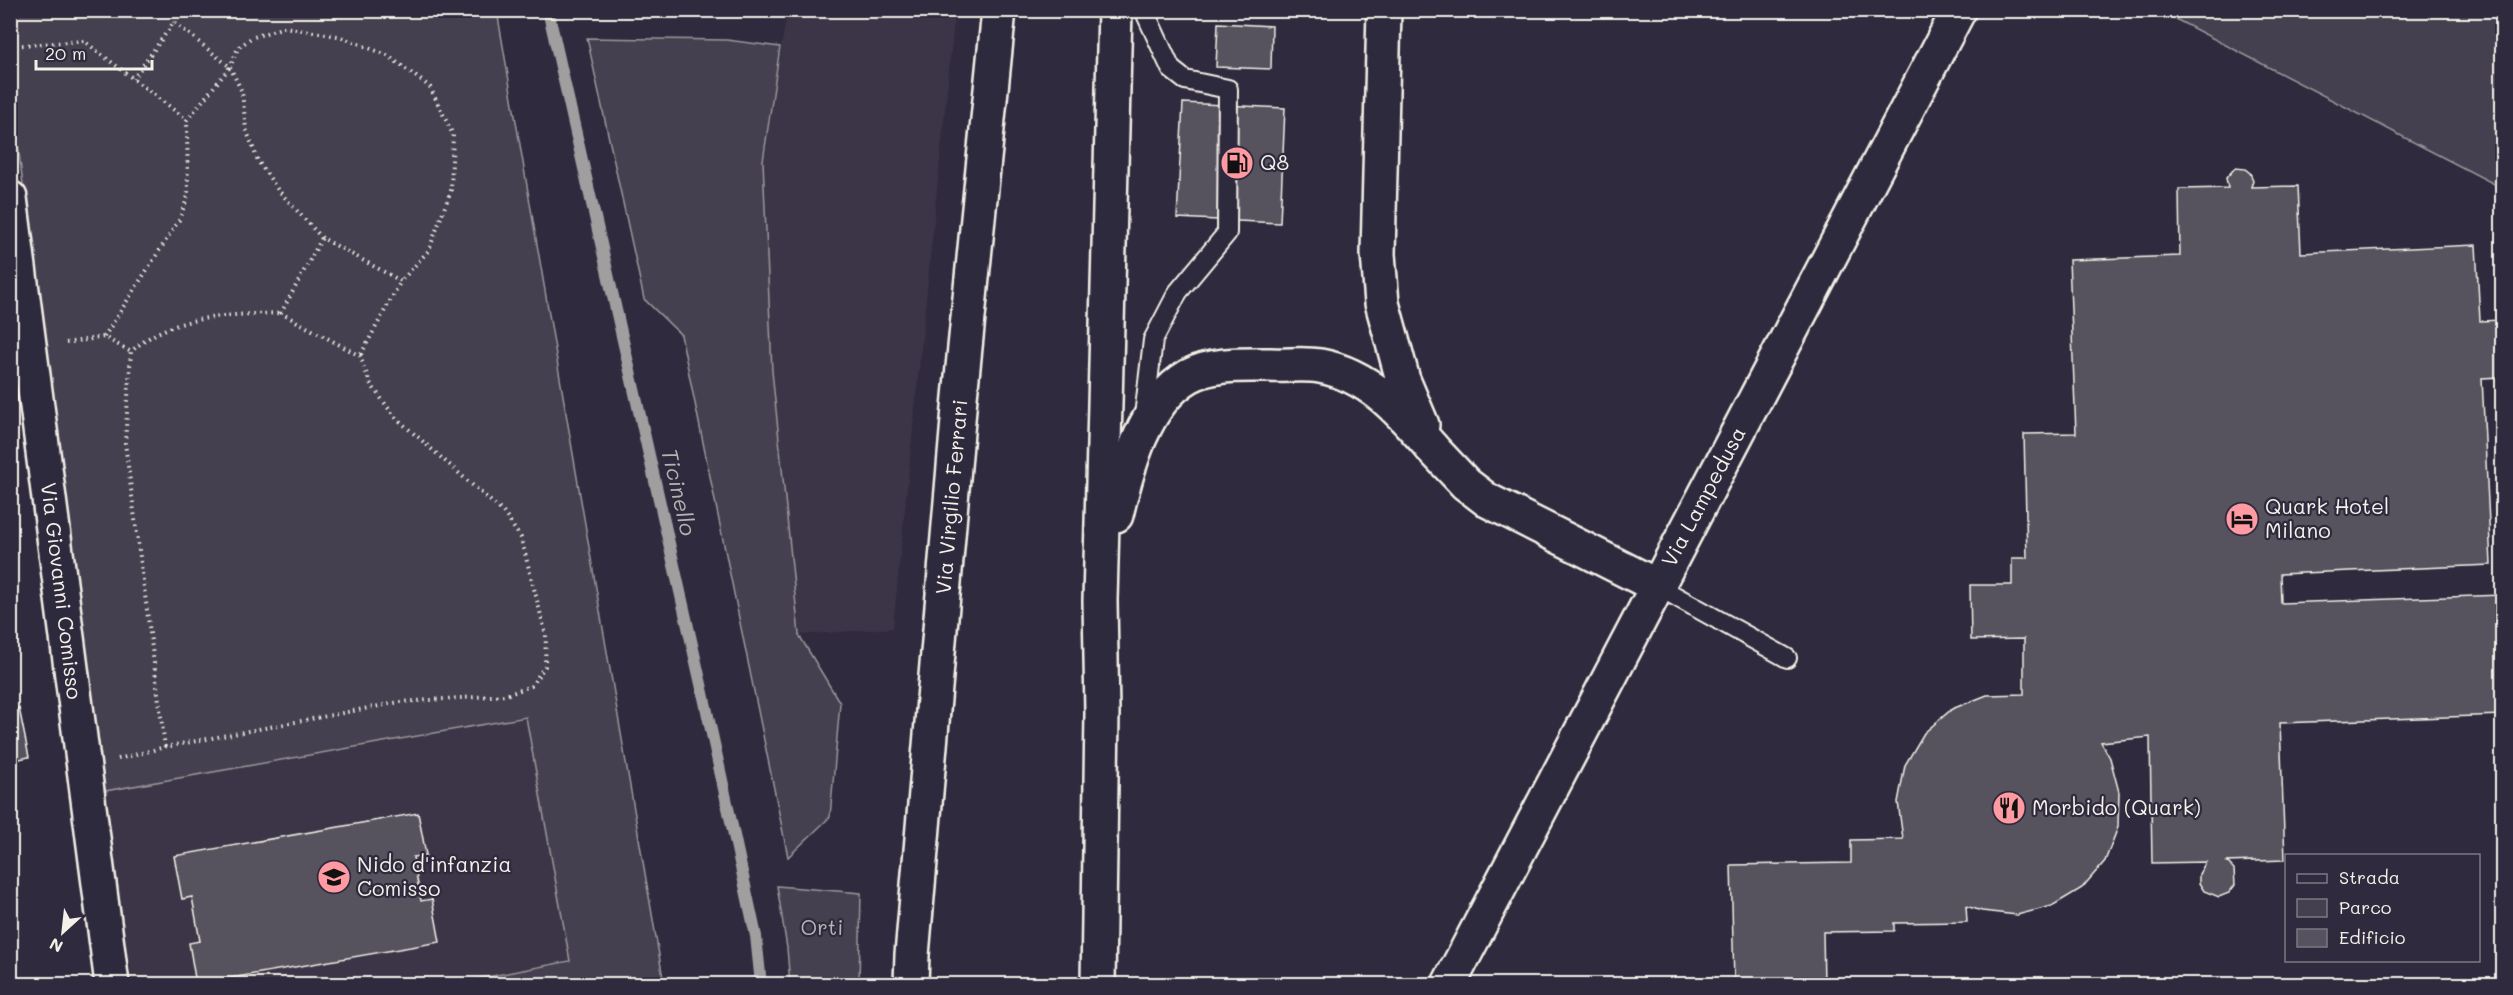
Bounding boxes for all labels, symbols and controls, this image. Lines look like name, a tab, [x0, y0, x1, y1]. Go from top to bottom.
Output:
scale bar	[36, 33, 152, 71]
text: 20 m	[45, 41, 86, 65]
fuel station icon: Q8	[1219, 145, 1255, 181]
place label: Q8	[1260, 148, 1289, 175]
street label: Via Virgilio Ferrari	[929, 398, 972, 595]
street label: Via Lampedusa	[1654, 422, 1751, 571]
water label: Ticinello	[655, 445, 704, 538]
street label: Via Giovanni Comisso	[36, 481, 89, 701]
place label: Quark Hotel Milano	[2265, 492, 2389, 543]
hotel icon: Quark Hotel Milano	[2224, 501, 2260, 537]
restaurant icon: Morbido (Quark)	[1991, 790, 2027, 826]
place label: Morbido (Quark)	[2032, 793, 2201, 820]
place label: Nido d'infanzia Comisso	[357, 850, 512, 901]
legend	[2285, 854, 2480, 962]
school or university icon: Nido d'infanzia Comisso	[316, 859, 352, 895]
text: Strada	[2339, 865, 2400, 889]
text: Parco	[2339, 895, 2392, 919]
north arrow	[33, 902, 93, 962]
park label: Orti	[801, 913, 843, 940]
text: Edificio	[2339, 925, 2406, 949]
text: N	[46, 934, 66, 958]

